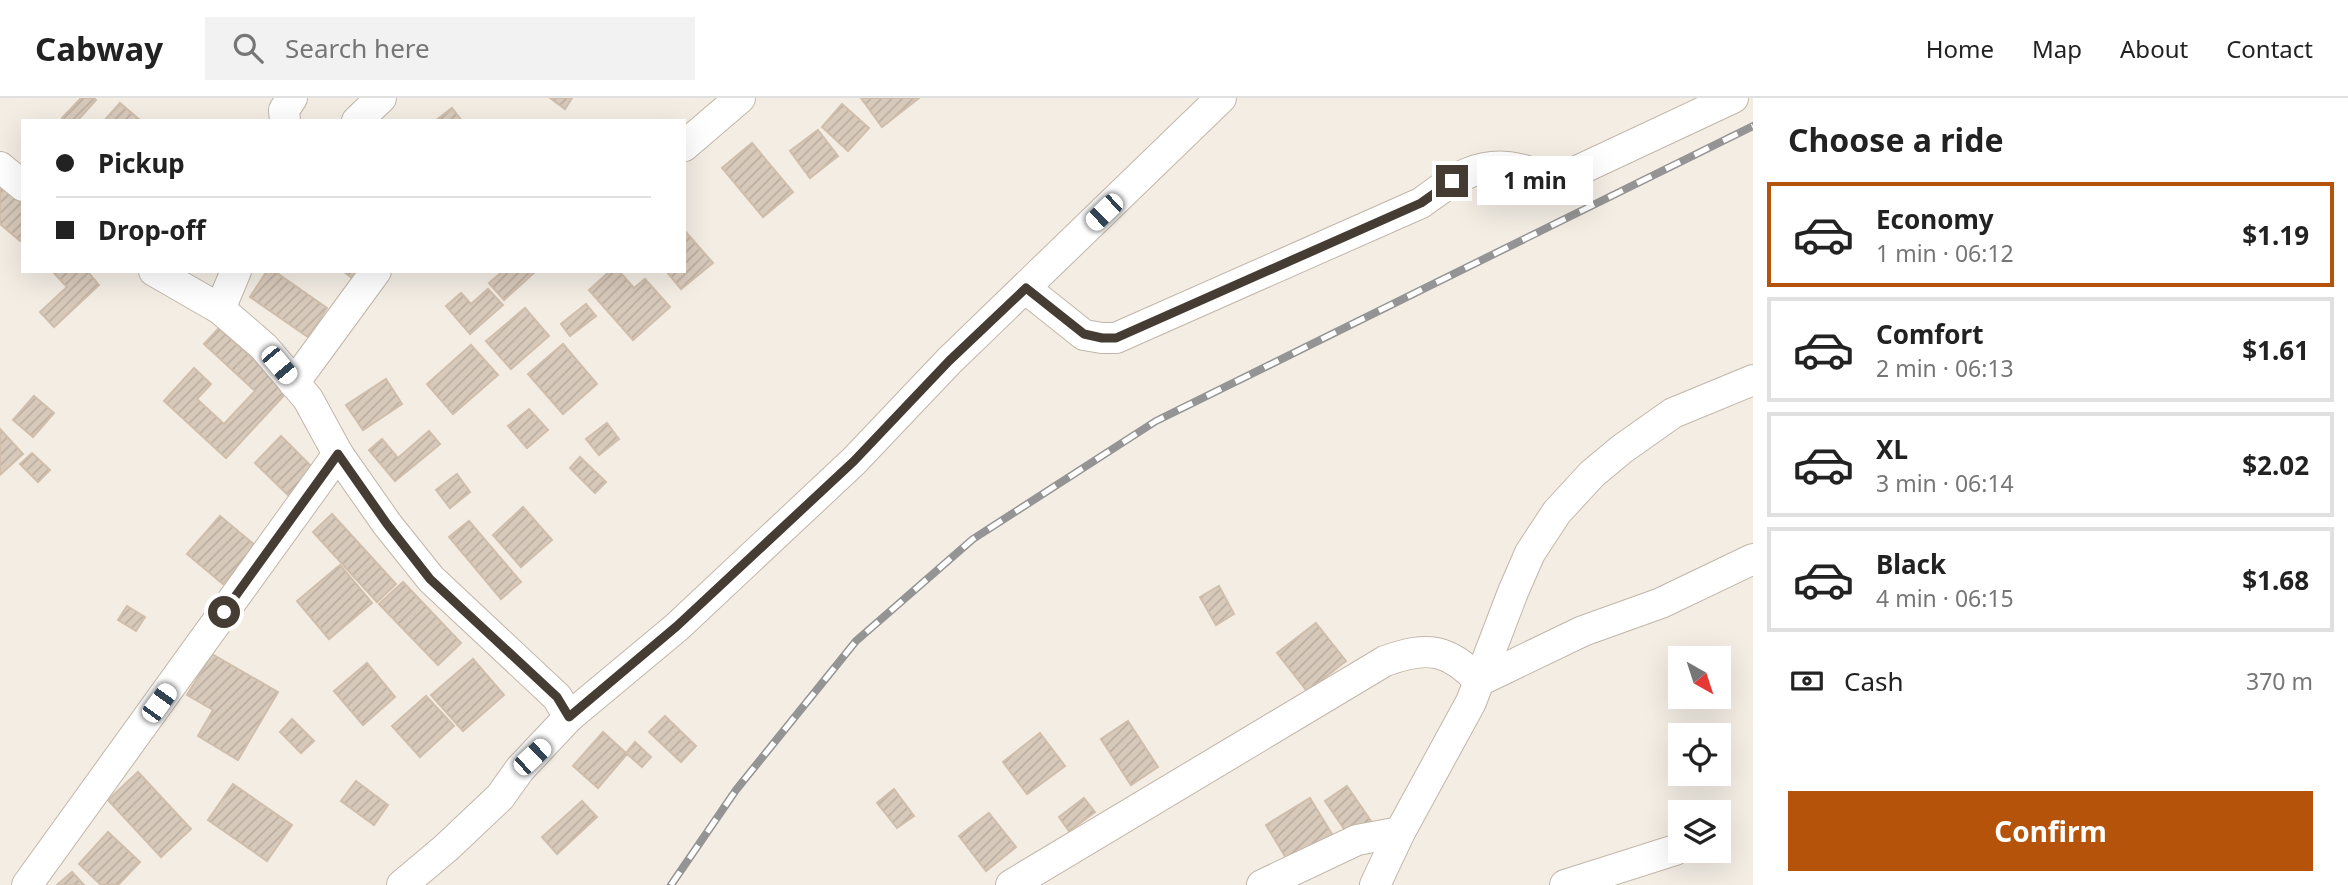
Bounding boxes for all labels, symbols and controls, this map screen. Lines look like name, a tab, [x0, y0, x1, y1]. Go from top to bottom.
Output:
search box	[205, 17, 695, 80]
text: Cabway	[35, 26, 163, 71]
icon: search	[229, 29, 267, 67]
text: Search here	[285, 30, 430, 66]
text: Home	[1926, 32, 1994, 65]
text: Map	[2032, 32, 2082, 65]
text: About	[2120, 32, 2188, 65]
text: Contact	[2226, 32, 2313, 65]
text: Choose a ride	[1788, 118, 2004, 161]
text: Pickup	[98, 145, 185, 181]
callout: 1 min	[1476, 156, 1592, 206]
text: 1 min	[1503, 164, 1567, 196]
route end	[1436, 165, 1468, 197]
car	[1082, 190, 1127, 234]
text: Economy	[1876, 201, 1994, 237]
icon: car	[1792, 203, 1855, 266]
text: Drop-off	[98, 212, 205, 248]
text: $1.19	[2242, 217, 2309, 253]
text: 1 min · 06:12	[1876, 237, 2014, 269]
text: Comfort	[1876, 316, 1984, 352]
icon: car	[1792, 318, 1855, 381]
text: $1.61	[2242, 332, 2309, 368]
car	[258, 342, 301, 388]
text: 2 min · 06:13	[1876, 352, 2014, 384]
text: XL	[1876, 431, 1908, 467]
icon: car	[1792, 433, 1855, 496]
text: $2.02	[2242, 447, 2309, 483]
text: 3 min · 06:14	[1876, 467, 2014, 499]
text: Black	[1876, 546, 1946, 582]
icon: car	[1792, 548, 1855, 611]
text: $1.68	[2242, 562, 2309, 598]
text: 4 min · 06:15	[1876, 582, 2014, 614]
route start	[208, 596, 240, 628]
north arrow	[1668, 646, 1731, 709]
map controls	[1668, 646, 1731, 863]
icon: cash	[1788, 662, 1826, 700]
text: Cash	[1844, 663, 1904, 699]
text: 370 m	[2246, 665, 2313, 697]
car	[139, 680, 180, 726]
button: locate	[1668, 723, 1731, 786]
car	[510, 735, 555, 779]
button: Confirm	[1788, 791, 2313, 871]
button: layers	[1668, 800, 1731, 863]

